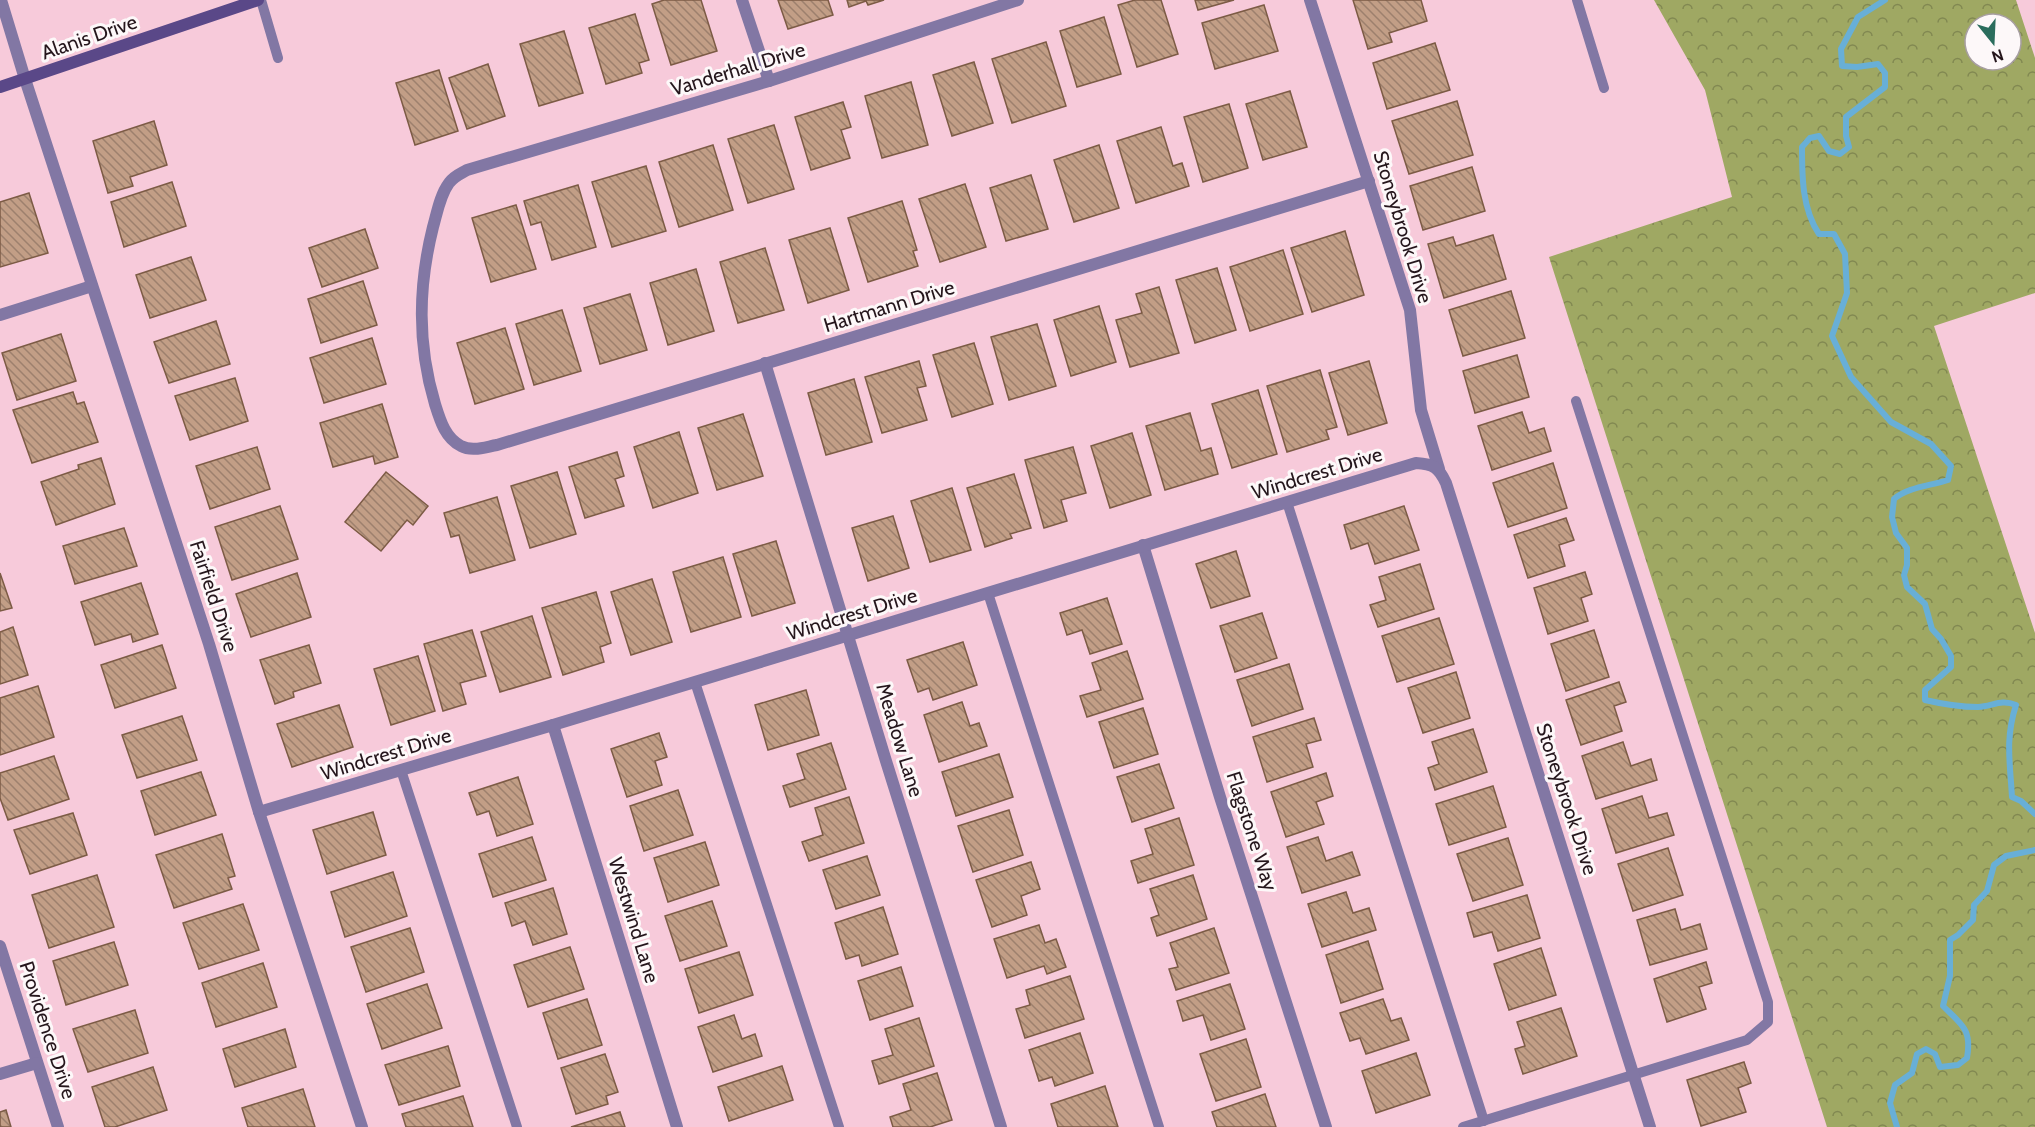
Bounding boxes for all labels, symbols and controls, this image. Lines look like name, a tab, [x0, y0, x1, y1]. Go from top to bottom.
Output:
street label: Alanis Drive	[38, 9, 140, 65]
north arrow	[1963, 12, 2023, 72]
street label: Vanderhall Drive	[668, 37, 808, 101]
text: N	[1989, 45, 2006, 67]
street label: Stoneybrook Drive	[1368, 148, 1438, 306]
street label: Hartmann Drive	[821, 275, 957, 337]
street label: Windcrest Drive	[1249, 442, 1385, 504]
street label: Fairfield Drive	[185, 537, 243, 655]
street label: Windcrest Drive	[784, 583, 920, 645]
street label: Meadow Lane	[871, 680, 929, 800]
street label: Stoneybrook Drive	[1531, 720, 1603, 878]
street label: Windcrest Drive	[318, 723, 454, 785]
street label: Flagstone Way	[1221, 768, 1283, 894]
street label: Westwind Lane	[604, 854, 664, 986]
street label: Providence Drive	[14, 958, 82, 1102]

